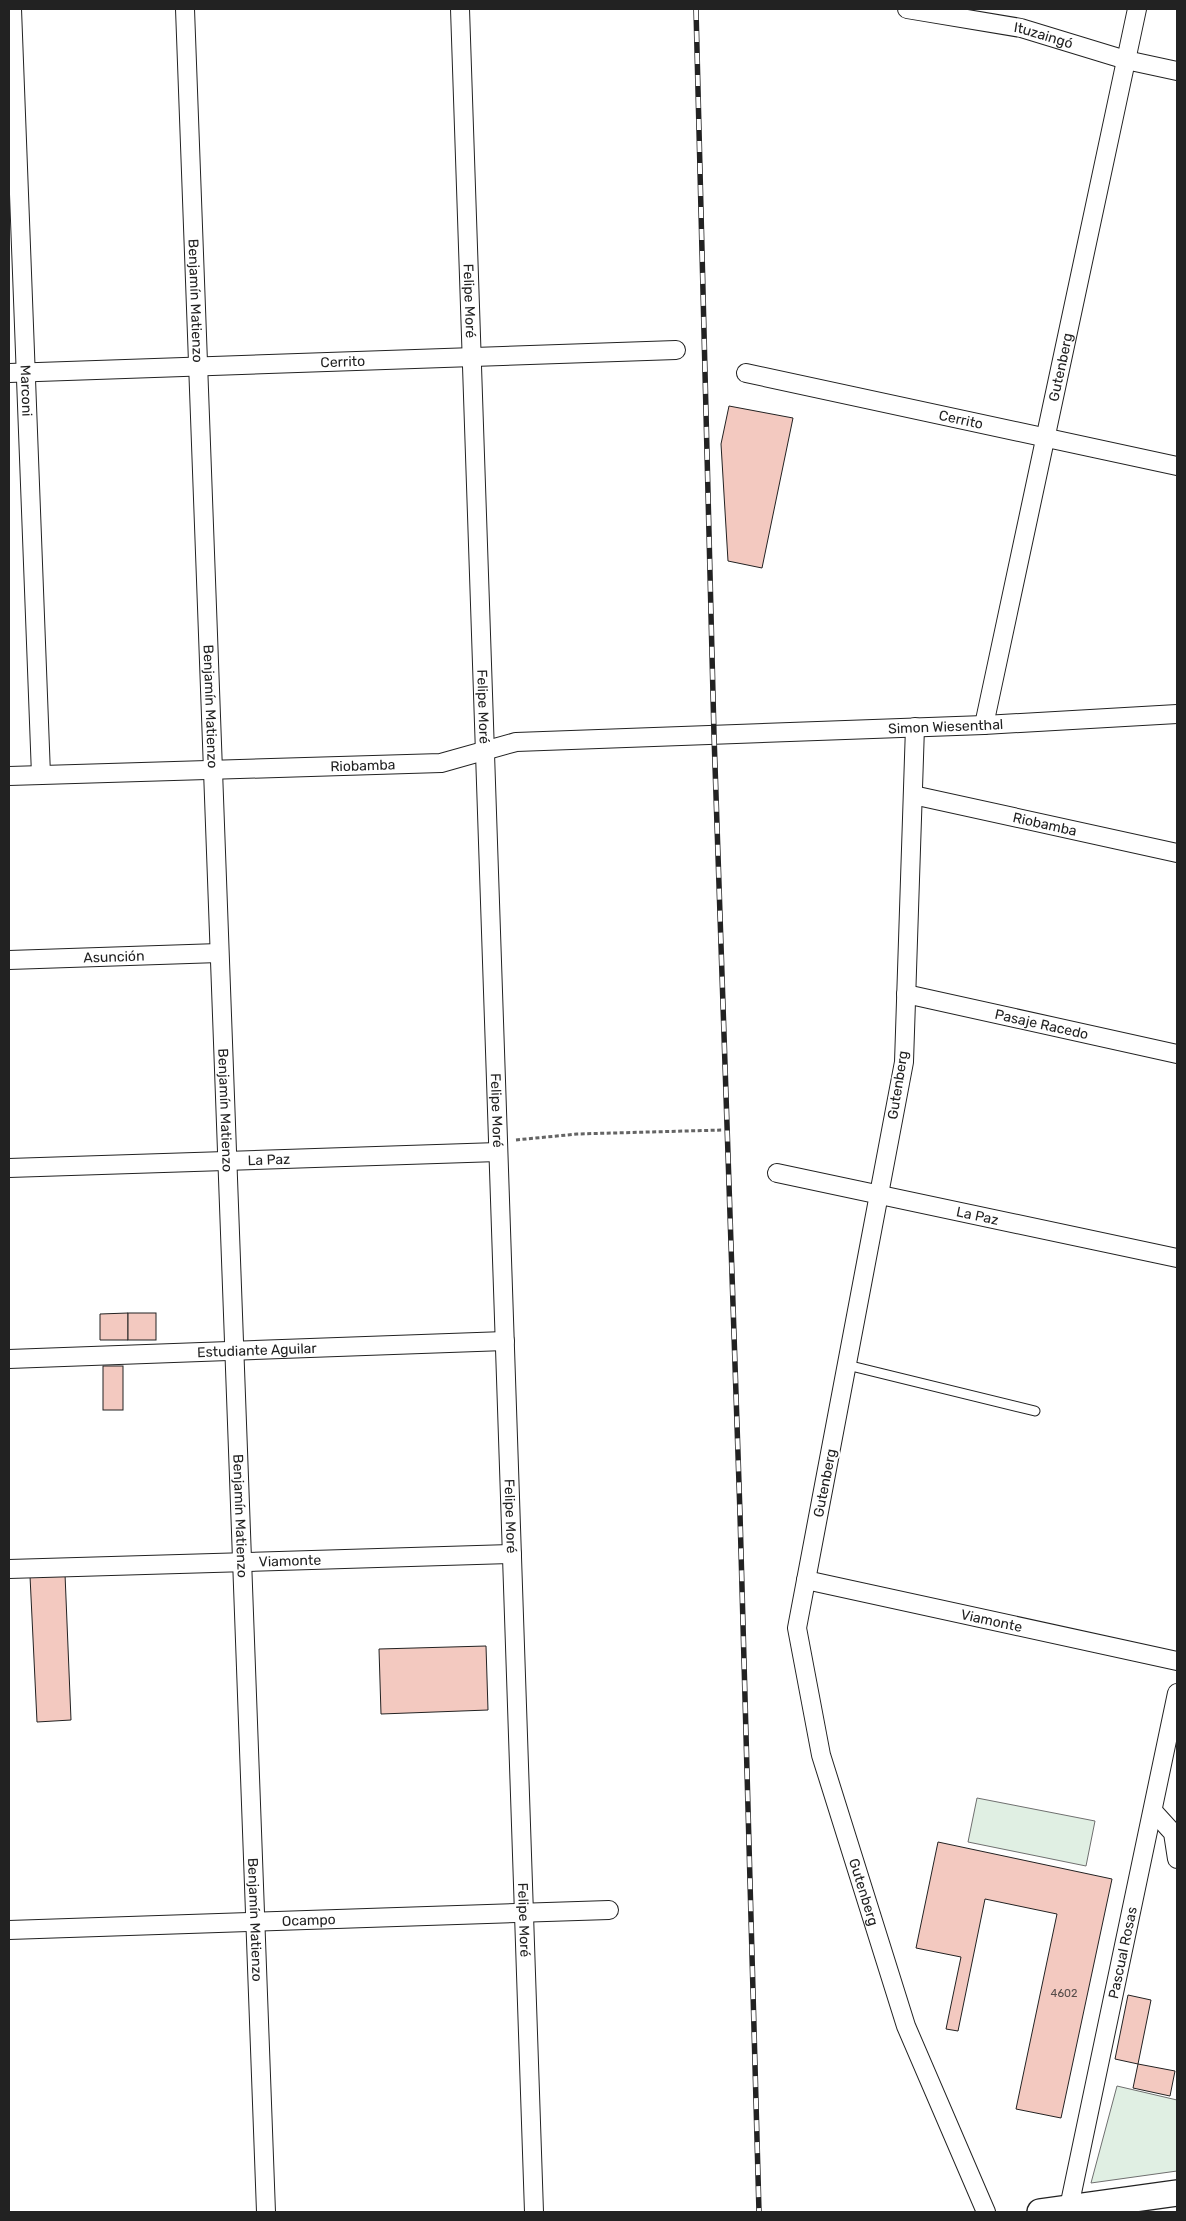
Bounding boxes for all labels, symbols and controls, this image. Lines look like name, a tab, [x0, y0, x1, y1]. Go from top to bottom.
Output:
street label: Ituzaingó	[1013, 18, 1075, 52]
street label: Benjamín Matienzo	[185, 239, 206, 363]
street label: Felipe Moré	[460, 263, 480, 339]
street label: Gutenberg	[1045, 331, 1076, 403]
street label: Cerrito	[320, 352, 365, 371]
street label: Marconi	[17, 365, 36, 417]
street label: Cerrito	[937, 406, 985, 432]
street label: Benjamín Matienzo	[200, 644, 221, 769]
street label: Felipe Moré	[474, 669, 493, 744]
street label: Simon Wiesenthal	[888, 715, 1004, 737]
street label: Riobamba	[330, 756, 396, 775]
street label: Riobamba	[1011, 809, 1079, 839]
street label: Asunción	[83, 947, 145, 966]
street label: Pasaje Racedo	[993, 1005, 1090, 1043]
street label: Benjamín Matienzo	[215, 1048, 236, 1172]
street label: Gutenberg	[884, 1049, 912, 1121]
street label: Felipe Moré	[487, 1073, 507, 1148]
street label: La Paz	[247, 1150, 291, 1169]
street label: La Paz	[955, 1203, 1000, 1228]
street label: Estudiante Aguilar	[197, 1339, 318, 1361]
street label: Gutenberg	[810, 1447, 840, 1519]
street label: Benjamín Matienzo	[230, 1454, 251, 1578]
street label: Felipe Moré	[501, 1479, 520, 1554]
street label: Viamonte	[258, 1551, 322, 1570]
street label: Viamonte	[959, 1606, 1024, 1636]
street label: Gutenberg	[845, 1856, 882, 1928]
street label: Benjamín Matienzo	[244, 1858, 266, 1982]
street label: Felipe Moré	[514, 1882, 534, 1958]
street label: Pascual Rosas	[1105, 1905, 1140, 2000]
street label: Ocampo	[282, 1911, 336, 1929]
house number: 4602	[1051, 1987, 1077, 2000]

